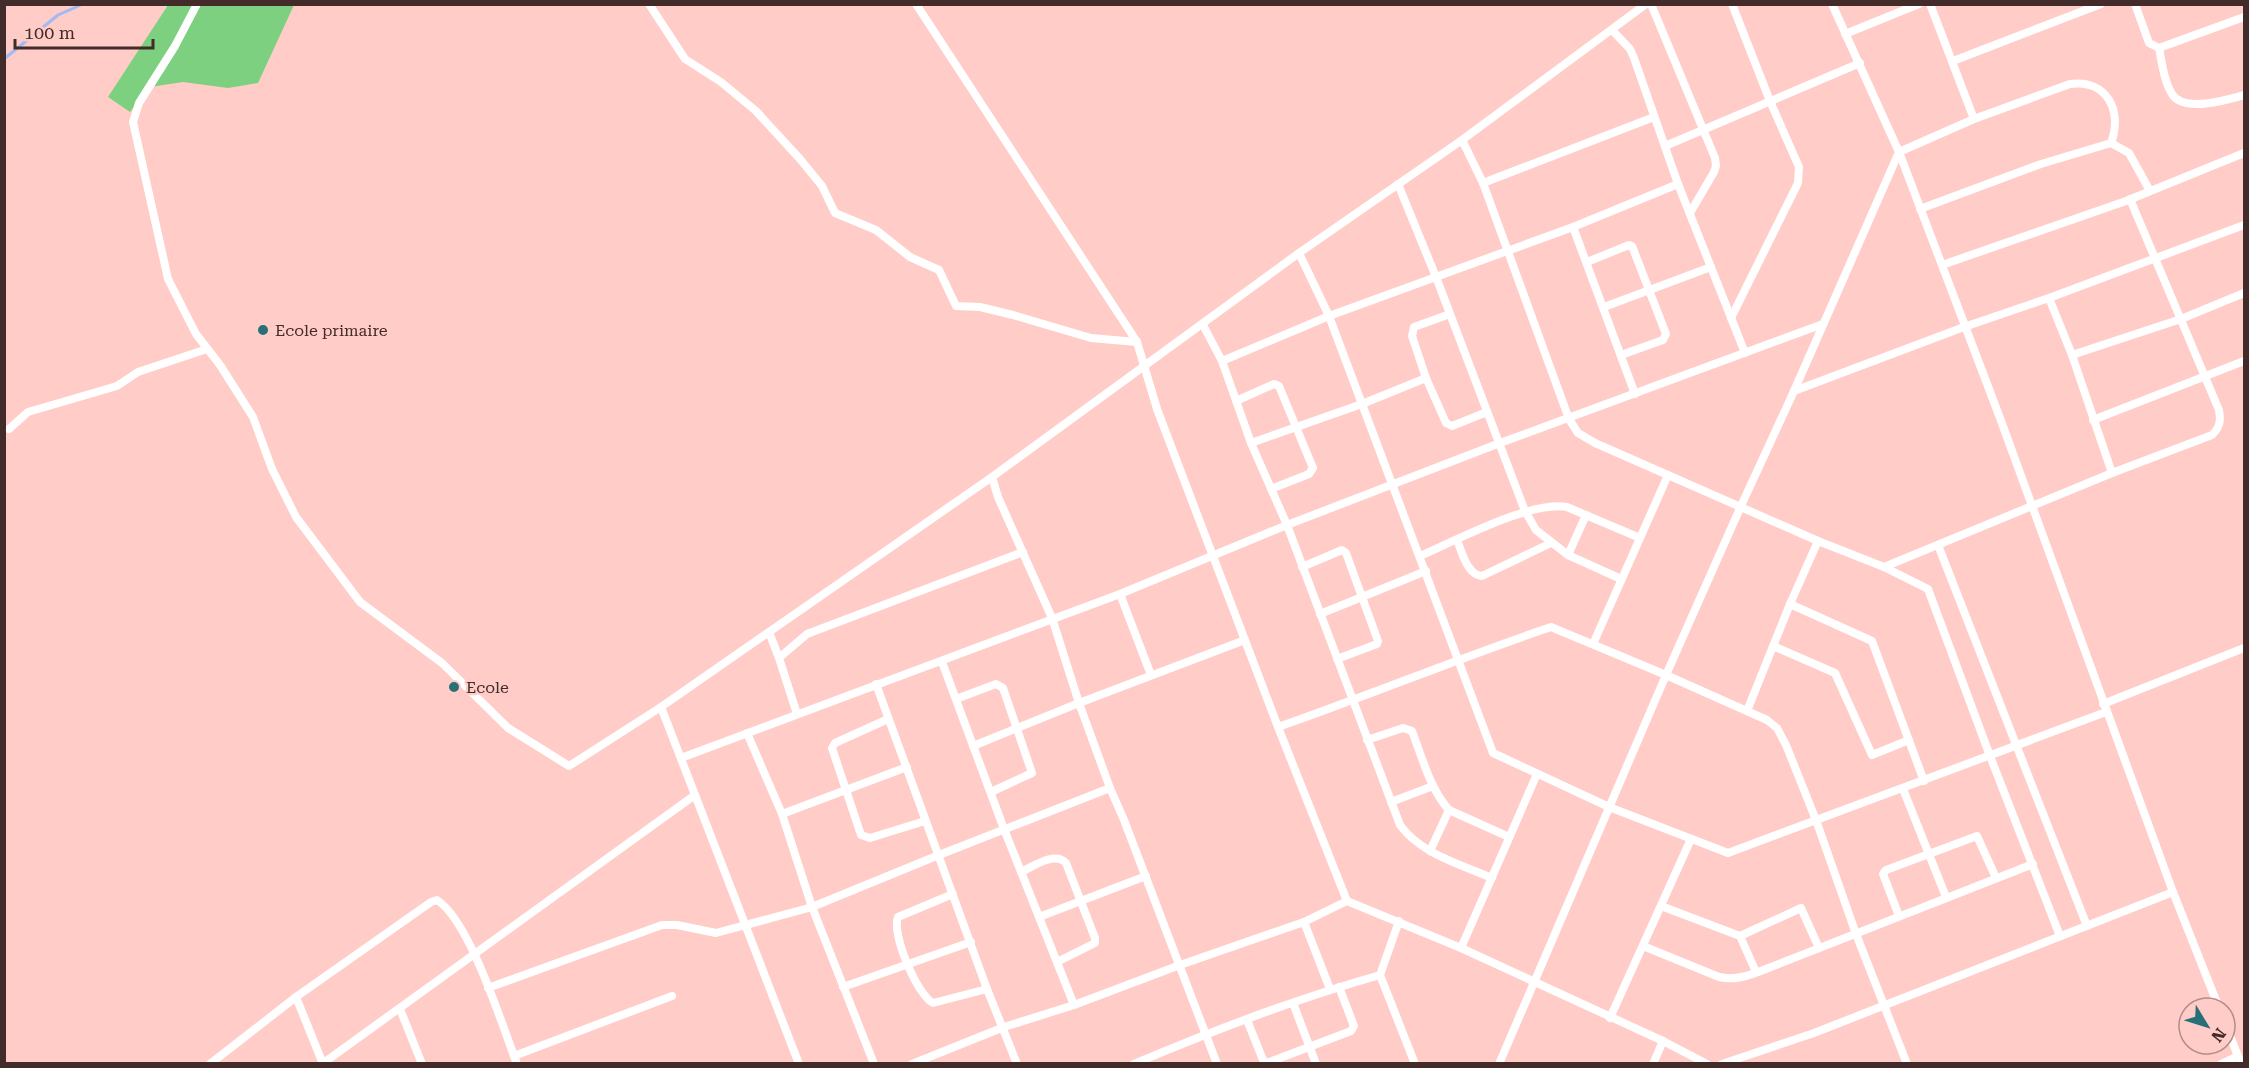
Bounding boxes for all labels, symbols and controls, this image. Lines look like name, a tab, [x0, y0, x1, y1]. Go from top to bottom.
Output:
scale bar	[15, 12, 153, 50]
text: 100 m	[24, 22, 75, 43]
place label: Ecole primaire	[275, 321, 388, 340]
marker: Ecole primaire	[256, 323, 270, 337]
place label: Ecole	[466, 678, 509, 697]
marker: Ecole	[447, 680, 461, 694]
north arrow	[2177, 996, 2237, 1056]
text: N	[2207, 1024, 2230, 1046]

